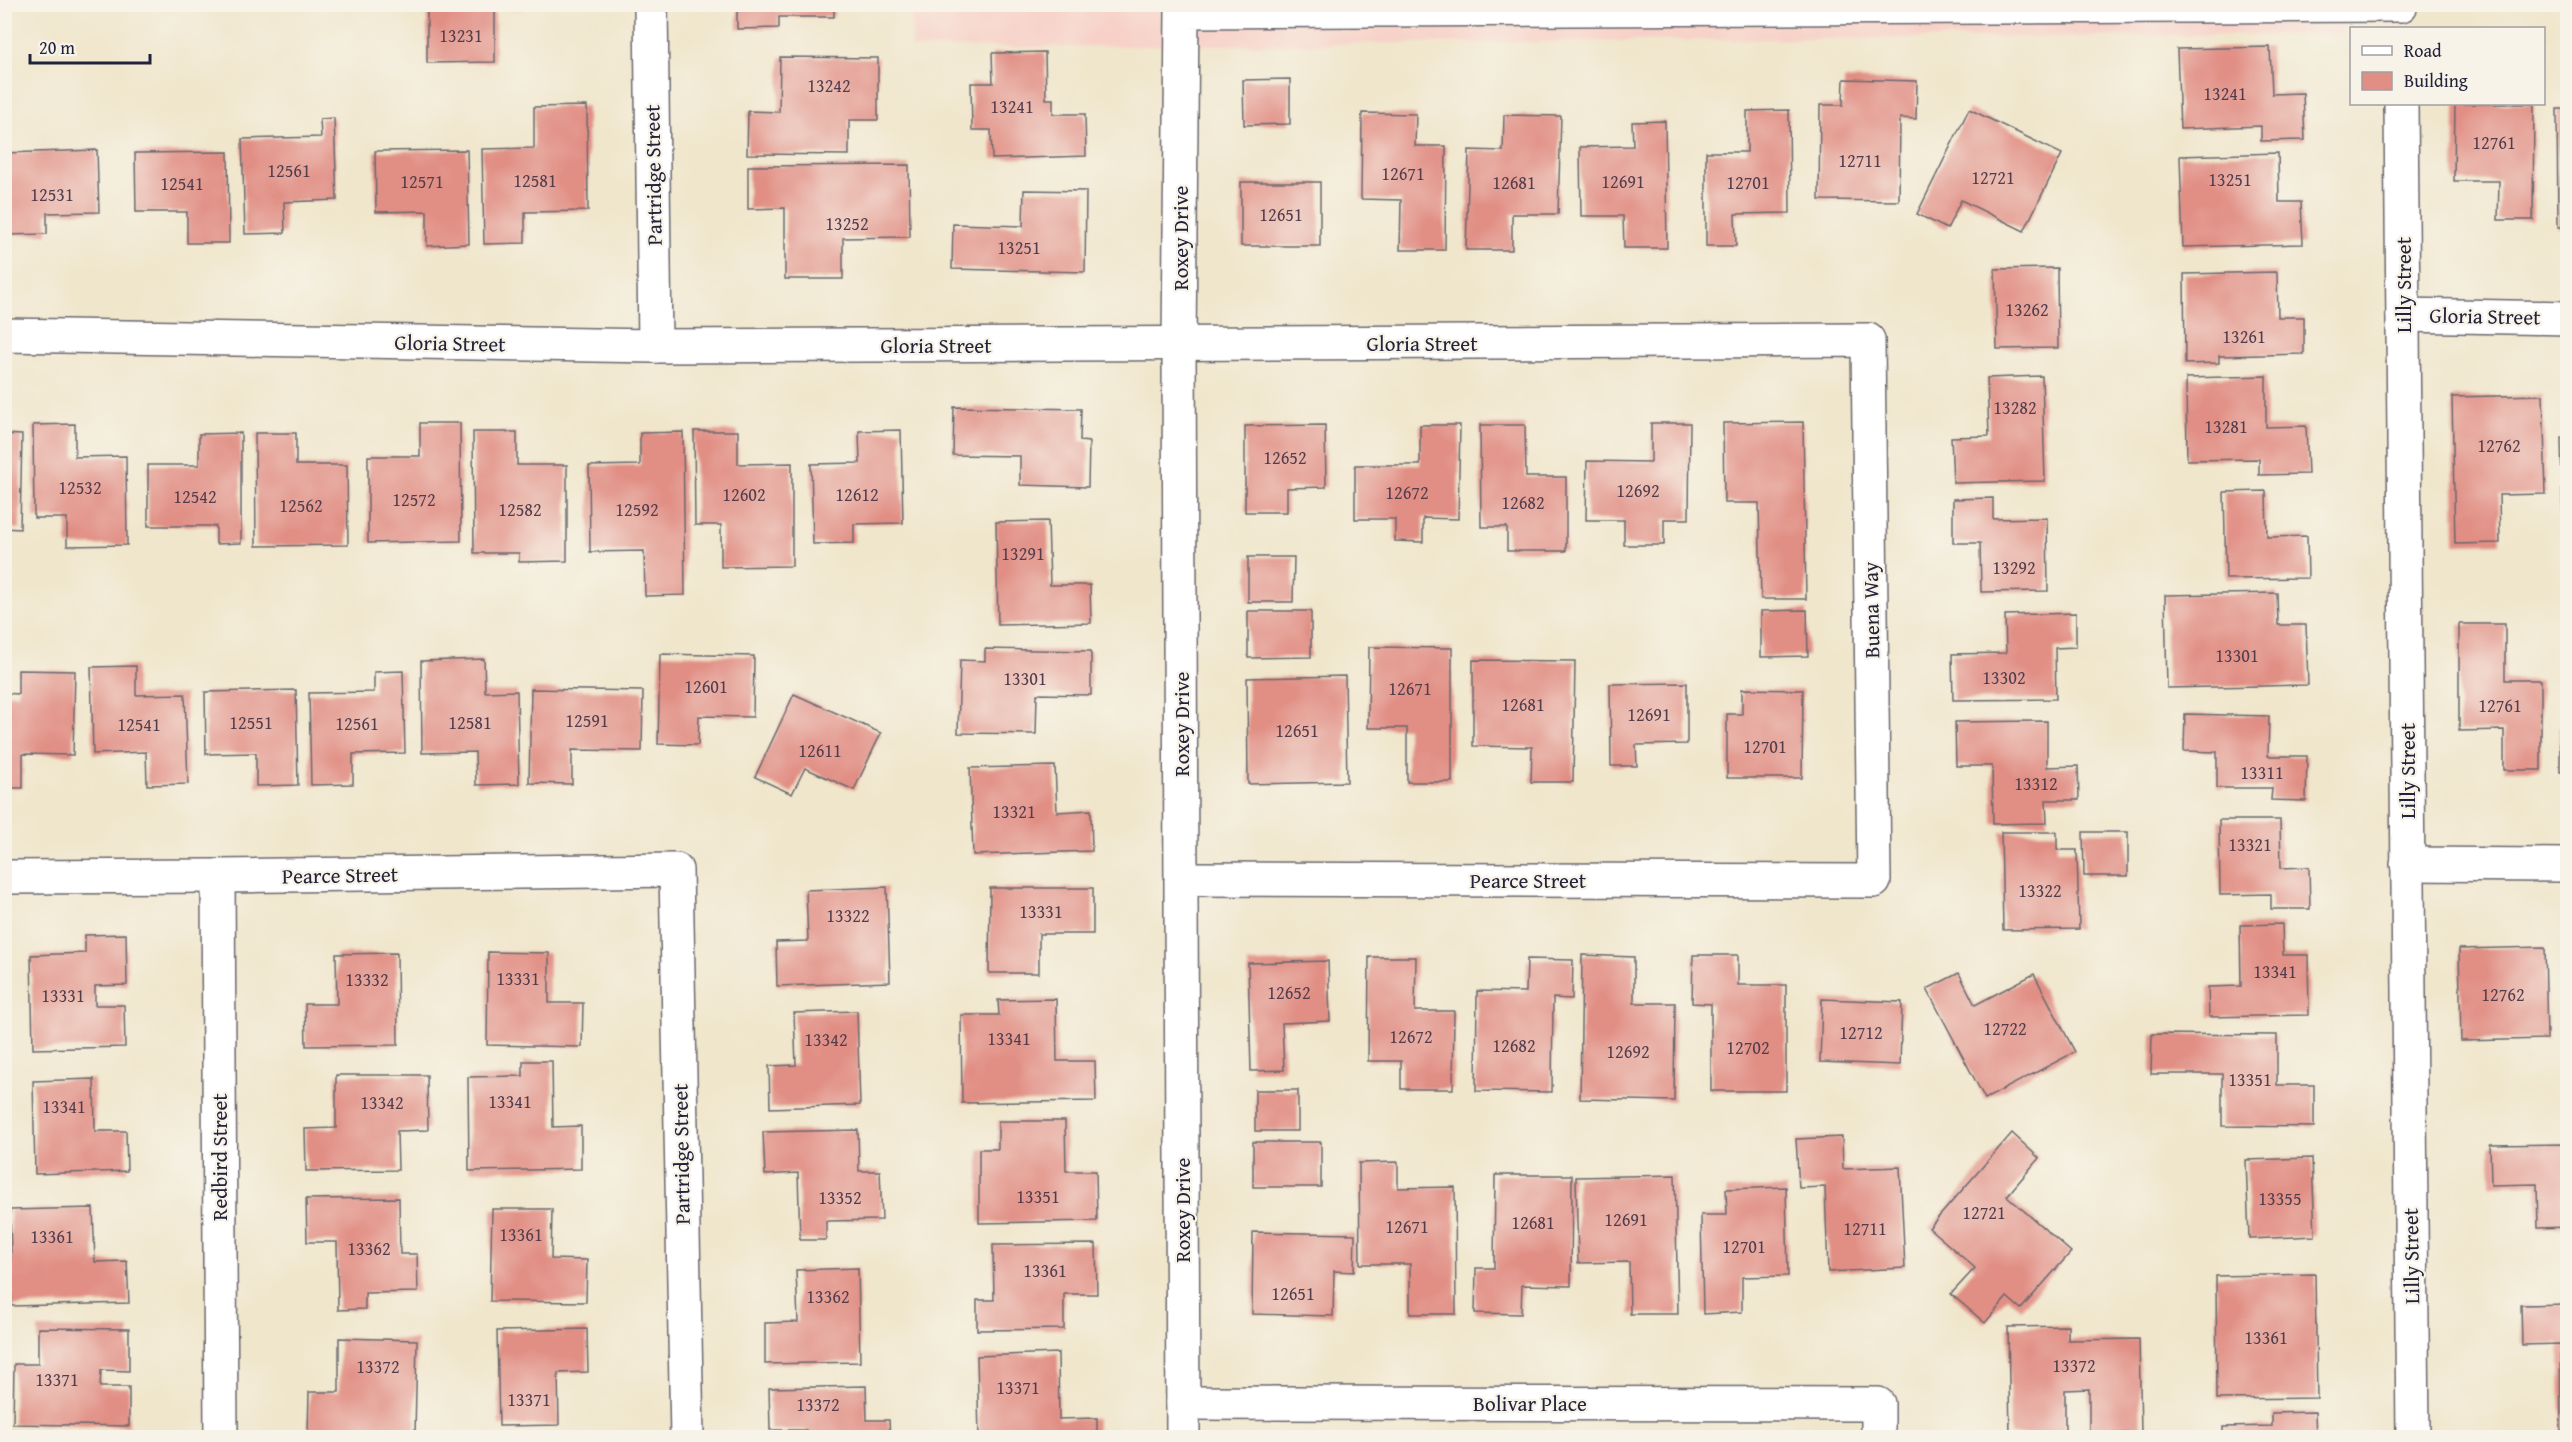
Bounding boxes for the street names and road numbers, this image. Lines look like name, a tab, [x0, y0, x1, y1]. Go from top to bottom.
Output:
street label: Partridge Street	[636, 104, 670, 246]
street label: Roxey Drive	[1165, 185, 1196, 290]
street label: Lilly Street	[2388, 236, 2419, 333]
street label: Gloria Street	[2429, 300, 2541, 332]
street label: Gloria Street	[394, 327, 506, 359]
street label: Gloria Street	[1366, 328, 1478, 359]
street label: Gloria Street	[880, 330, 992, 361]
street label: Buena Way	[1855, 561, 1887, 659]
street label: Roxey Drive	[1166, 671, 1197, 776]
street label: Lilly Street	[2392, 722, 2423, 819]
street label: Pearce Street	[282, 858, 399, 892]
street label: Pearce Street	[1470, 865, 1587, 896]
street label: Partridge Street	[664, 1083, 698, 1225]
street label: Redbird Street	[204, 1093, 235, 1221]
street label: Roxey Drive	[1167, 1157, 1198, 1262]
street label: Lilly Street	[2395, 1207, 2427, 1304]
street label: Bolivar Place	[1473, 1388, 1587, 1419]

